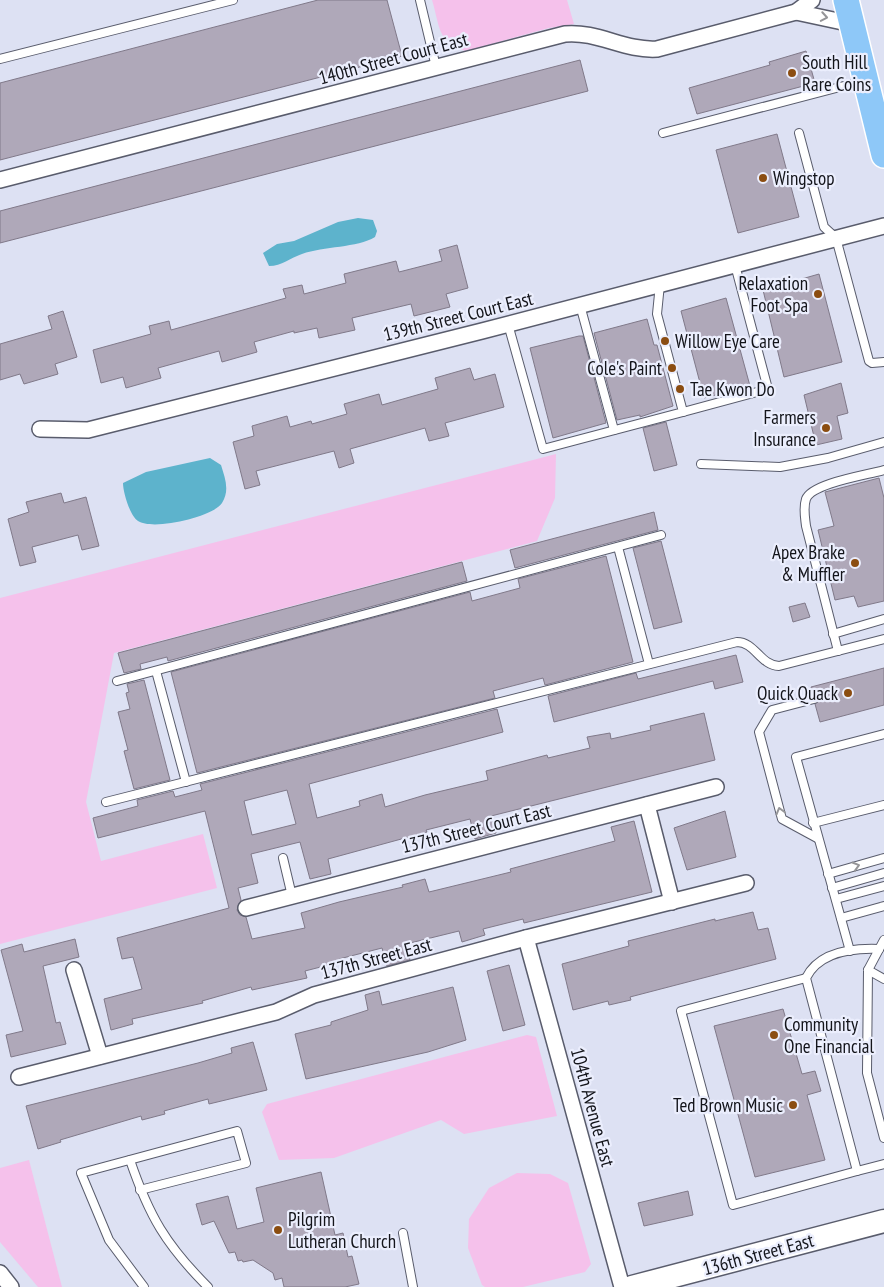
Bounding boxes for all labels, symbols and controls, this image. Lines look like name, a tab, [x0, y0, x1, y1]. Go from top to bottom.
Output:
one-way arrow	[820, 12, 829, 22]
street label: 140th Street Court East	[316, 26, 471, 89]
place label: South Hill Rare Coins	[802, 50, 871, 96]
marker: South Hill Rare Coins	[786, 67, 798, 79]
place label: Wingstop	[773, 166, 834, 190]
marker: Wingstop	[757, 172, 769, 184]
place label: Relaxation Foot Spa	[738, 271, 808, 317]
street label: 139th Street Court East	[381, 286, 536, 346]
marker: Relaxation Foot Spa	[812, 288, 824, 300]
place label: Willow Eye Care	[675, 329, 780, 353]
marker: Willow Eye Care	[659, 335, 671, 347]
place label: Cole's Paint	[587, 356, 663, 380]
marker: Cole's Paint	[666, 362, 678, 374]
place label: Tae Kwon Do	[690, 377, 775, 401]
marker: Tae Kwon Do	[674, 383, 686, 395]
place label: Farmers Insurance	[753, 405, 816, 451]
marker: Farmers Insurance	[820, 422, 832, 434]
place label: Apex Brake & Muffler	[772, 540, 846, 586]
marker: Apex Brake & Muffler	[849, 557, 861, 569]
place label: Quick Quack	[757, 681, 839, 705]
marker: Quick Quack	[842, 687, 854, 699]
street label: 137th Street Court East	[399, 798, 554, 858]
one-way arrow	[775, 807, 785, 816]
one-way arrow	[852, 861, 860, 872]
street label: 137th Street East	[318, 931, 435, 984]
place label: Community One Financial	[784, 1012, 874, 1058]
marker: Community One Financial	[768, 1029, 780, 1041]
street label: 104th Avenue East	[566, 1045, 621, 1170]
place label: Ted Brown Music	[673, 1093, 783, 1117]
marker: Ted Brown Music	[787, 1099, 799, 1111]
place label: Pilgrim Lutheran Church	[288, 1207, 396, 1253]
marker: Pilgrim Lutheran Church	[272, 1224, 284, 1236]
street label: 136th Street East	[700, 1227, 817, 1280]

